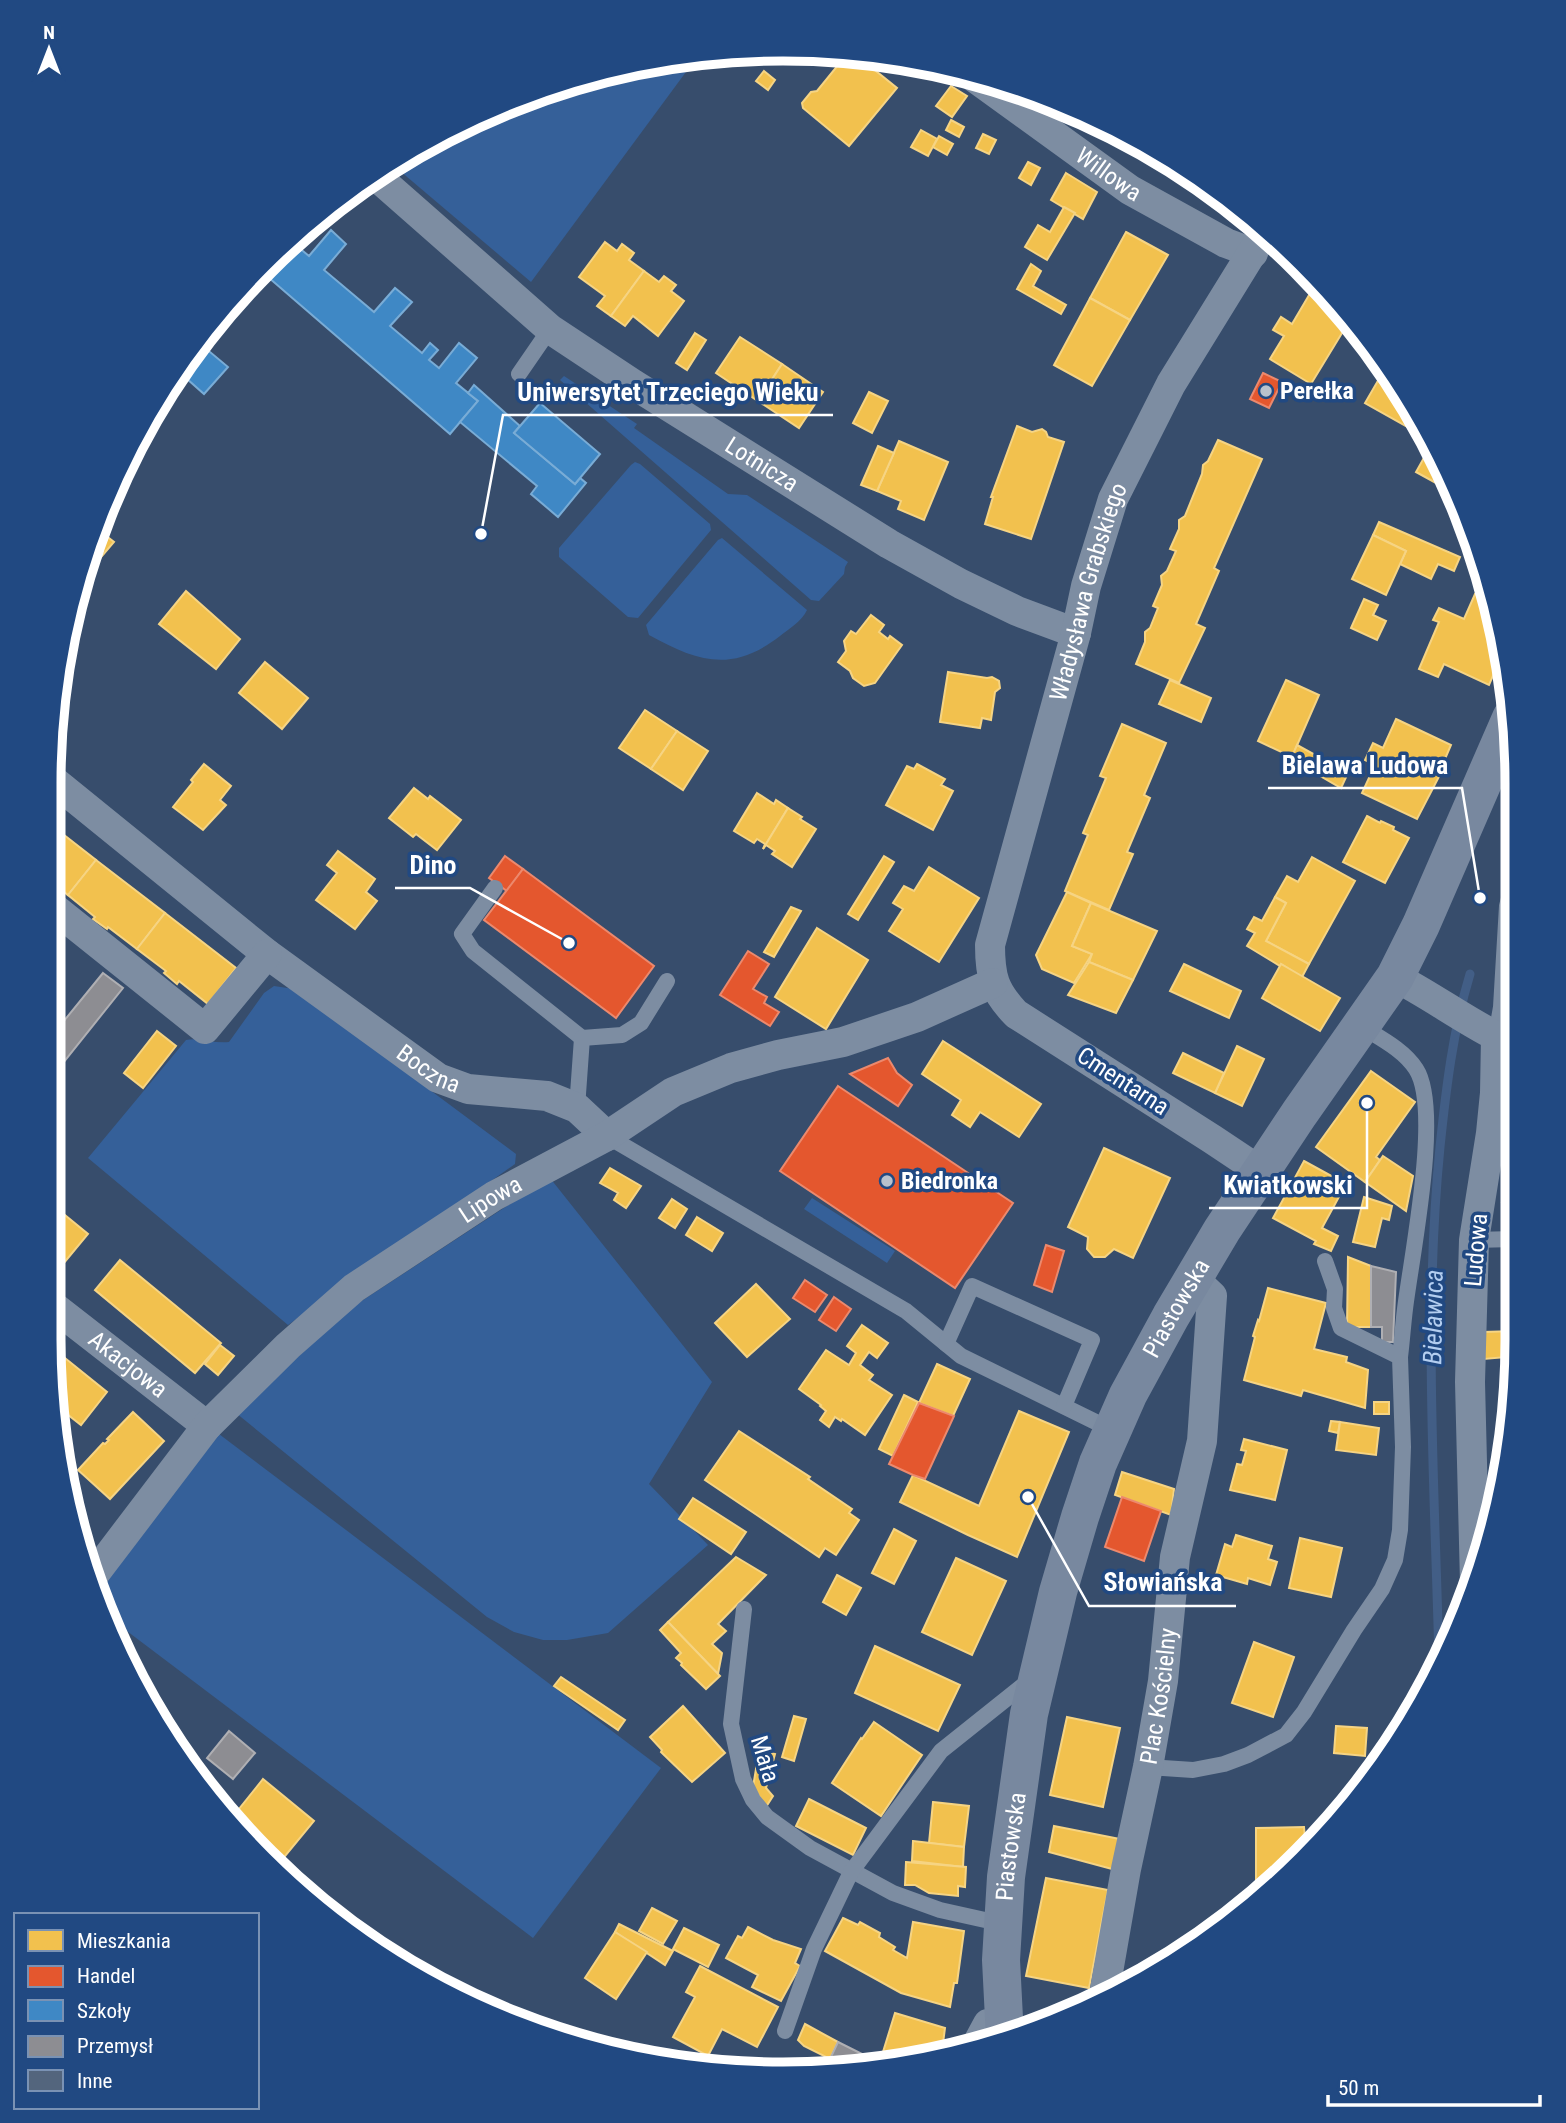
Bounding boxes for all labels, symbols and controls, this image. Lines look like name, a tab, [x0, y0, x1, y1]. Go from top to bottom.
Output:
north arrow	[14, 14, 84, 84]
text: N	[43, 21, 55, 44]
street label: Willowa	[1070, 141, 1146, 207]
callout: Uniwersytet Trzeciego Wieku	[503, 368, 833, 415]
text: Uniwersytet Trzeciego Wieku	[517, 377, 819, 407]
place label: Perełka	[1280, 377, 1354, 405]
marker: Perełka	[1258, 383, 1274, 399]
street label: Lotnicza	[720, 431, 803, 498]
street label: Władysława Grabskiego	[1044, 478, 1133, 704]
callout: Bielawa Ludowa	[1268, 741, 1462, 788]
text: Bielawa Ludowa	[1282, 750, 1448, 780]
callout: Dino	[395, 841, 470, 888]
text: Dino	[410, 850, 457, 880]
street label: Boczna	[391, 1039, 464, 1099]
street label: Cmentarna	[1072, 1041, 1174, 1121]
callout: Kwiatkowski	[1209, 1161, 1367, 1208]
place label: Biedronka	[901, 1167, 998, 1195]
street label: Lipowa	[454, 1170, 526, 1229]
text: Kwiatkowski	[1223, 1170, 1353, 1200]
marker: Biedronka	[879, 1173, 895, 1189]
street label: Ludowa	[1459, 1212, 1493, 1288]
street label: Piastowska	[1137, 1254, 1216, 1362]
water label: Bielawica	[1417, 1269, 1449, 1365]
street label: Akacjowa	[83, 1325, 173, 1404]
callout: Słowiańska	[1089, 1559, 1236, 1606]
text: Słowiańska	[1104, 1567, 1222, 1597]
street label: Plac Kościelny	[1135, 1627, 1182, 1767]
street label: Mała	[745, 1732, 785, 1786]
street label: Piastowska	[991, 1791, 1032, 1902]
legend	[14, 1913, 259, 2109]
text: Mieszkania	[77, 1929, 171, 1953]
text: Handel	[77, 1964, 135, 1988]
text: Szkoły	[77, 1999, 131, 2023]
text: Przemysł	[77, 2034, 153, 2058]
scale bar	[1328, 2064, 1540, 2108]
text: Inne	[77, 2069, 113, 2093]
text: 50 m	[1338, 2076, 1379, 2100]

